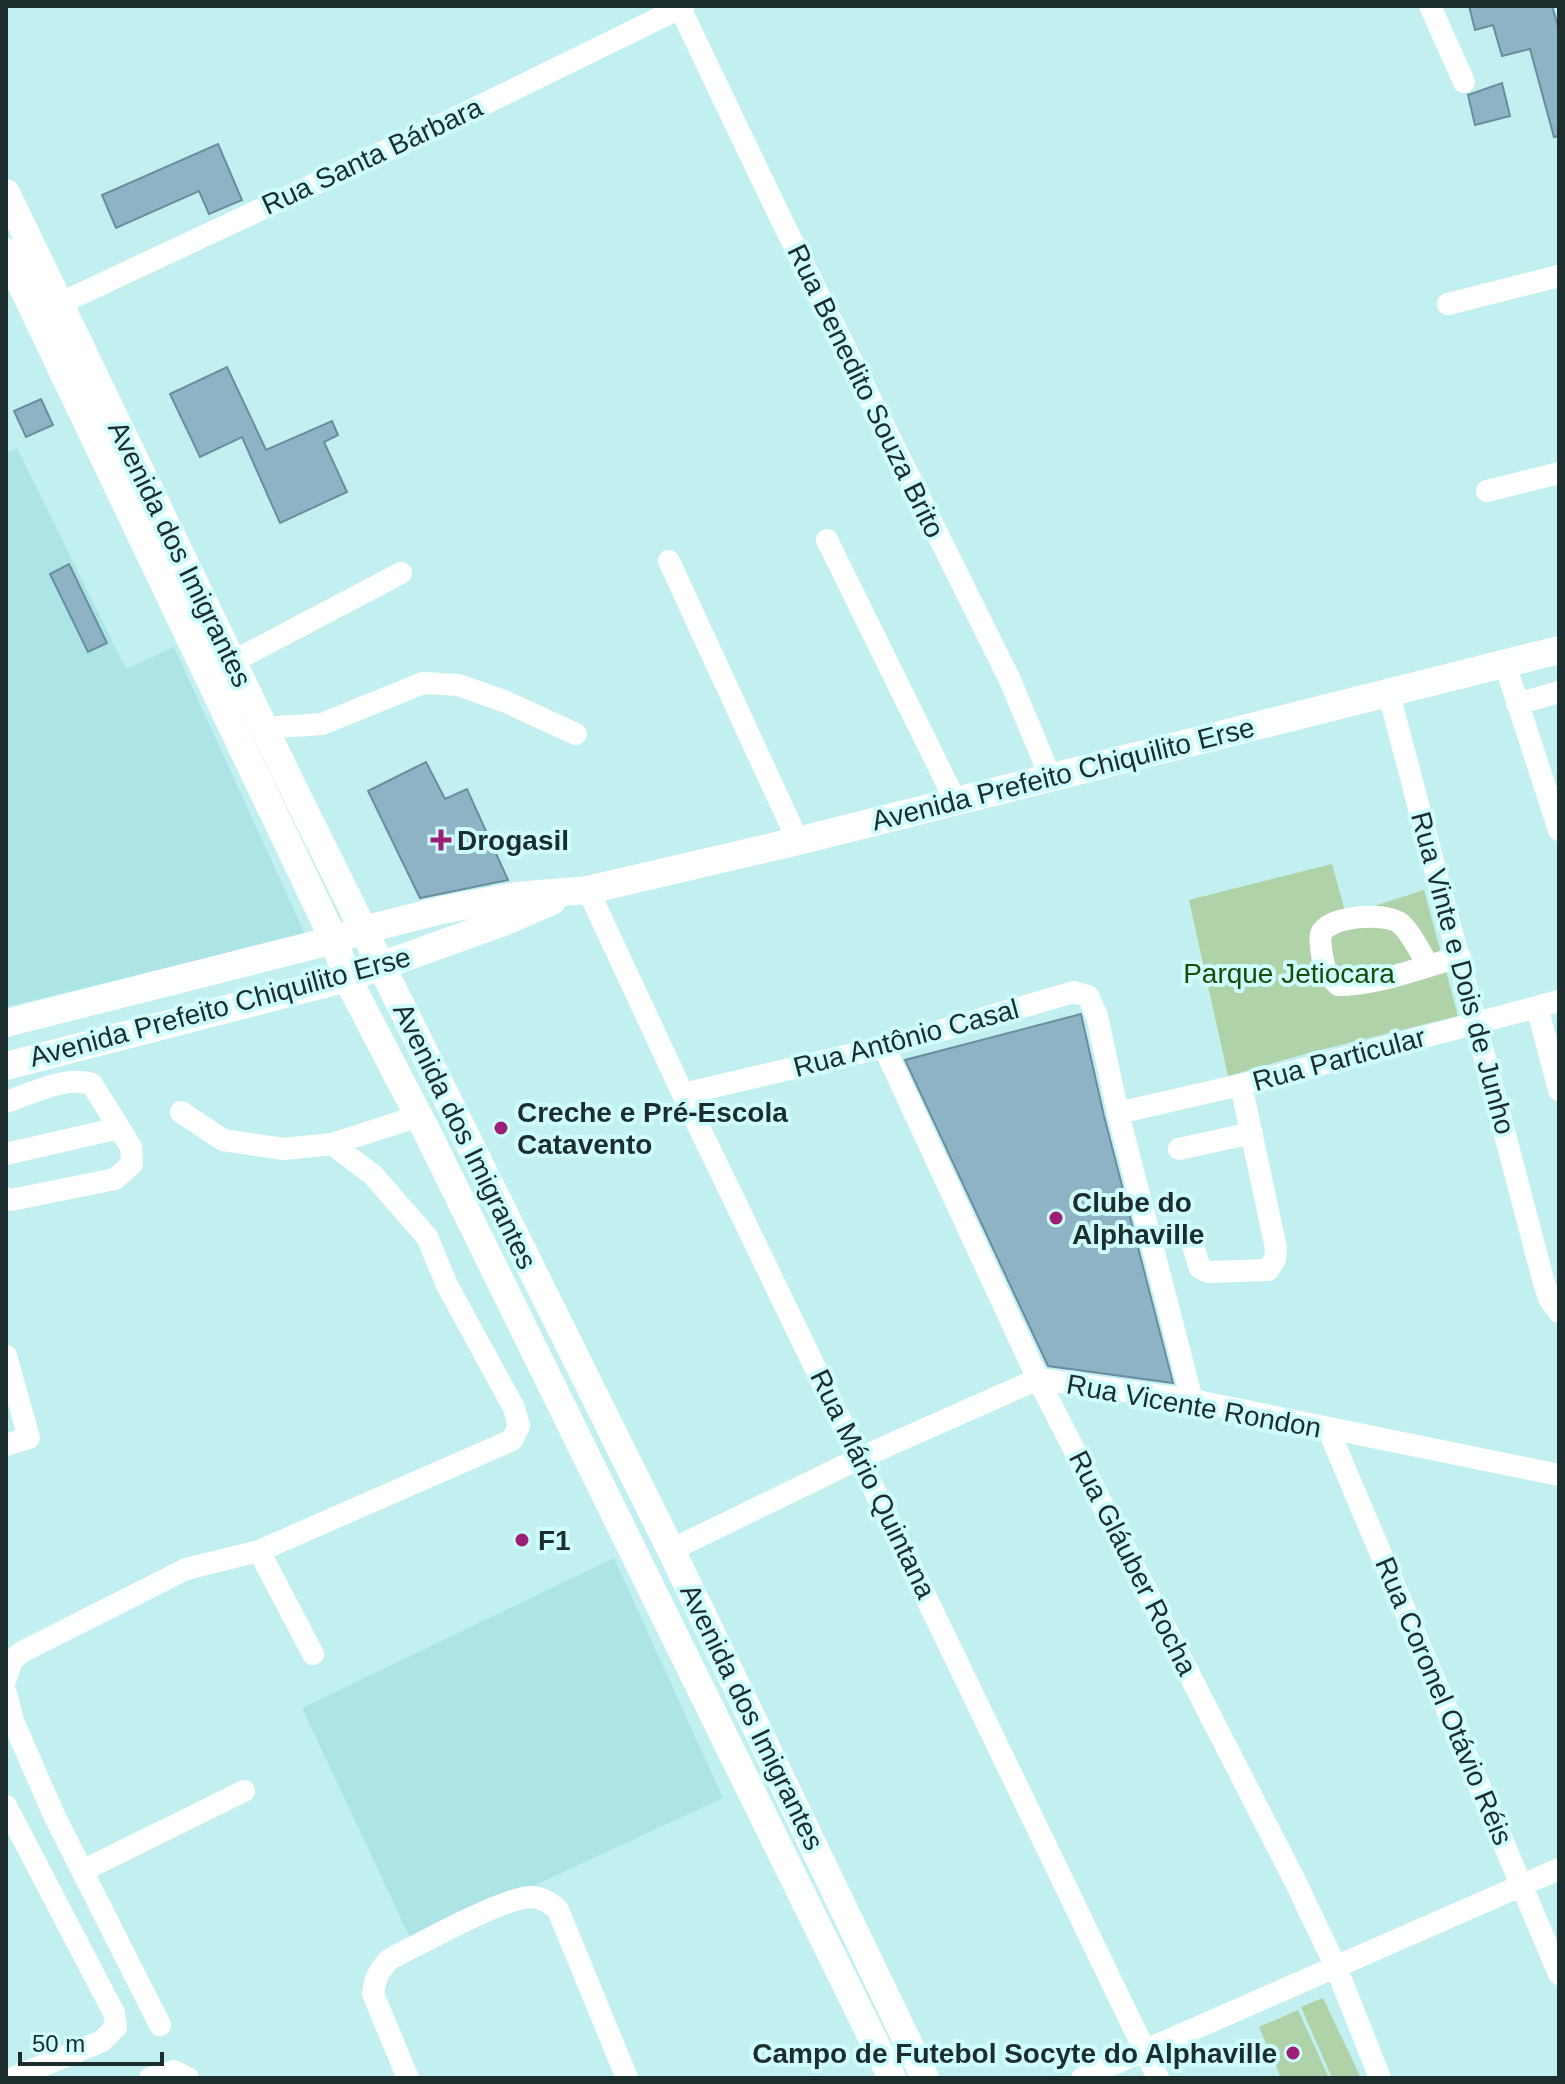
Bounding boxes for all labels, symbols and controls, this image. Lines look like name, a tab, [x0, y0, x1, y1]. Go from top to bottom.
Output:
street label: Rua Santa Bárbara	[257, 91, 488, 221]
street label: Rua Benedito Souza Brito	[781, 239, 951, 543]
street label: Avenida dos Imigrantes	[102, 416, 258, 692]
street label: Avenida Prefeito Chiquilito Erse	[868, 711, 1258, 837]
street label: Rua Vinte e Dois de Junho	[1405, 808, 1521, 1138]
place label: Drogasil	[457, 825, 569, 856]
marker: Drogasil	[432, 831, 450, 849]
street label: Avenida Prefeito Chiquilito Erse	[26, 941, 414, 1073]
park label: Parque Jetiocara	[1183, 958, 1395, 989]
street label: Rua Antônio Casal	[790, 993, 1022, 1083]
street label: Avenida dos Imigrantes	[387, 998, 543, 1274]
street label: Rua Particular	[1249, 1021, 1429, 1097]
place label: Creche e Pré-Escola Catavento	[517, 1097, 788, 1160]
marker: Creche e Pré-Escola Catavento	[492, 1119, 510, 1137]
place label: Clube do Alphaville	[1072, 1187, 1204, 1250]
marker: Clube do Alphaville	[1047, 1209, 1065, 1227]
street label: Rua Mário Quintana	[804, 1365, 942, 1604]
street label: Rua Vicente Rondon	[1064, 1368, 1324, 1444]
street label: Rua Gláuber Rocha	[1063, 1446, 1203, 1681]
place label: F1	[538, 1525, 571, 1556]
marker: F1	[513, 1531, 531, 1549]
street label: Rua Coronel Otávio Réis	[1369, 1552, 1519, 1850]
street label: Avenida dos Imigrantes	[674, 1579, 830, 1855]
scale bar	[20, 2016, 162, 2066]
text: 50 m	[32, 2030, 85, 2057]
place label: Campo de Futebol Socyte do Alphaville	[752, 2038, 1277, 2069]
marker: Campo de Futebol Socyte do Alphaville	[1284, 2044, 1302, 2062]

